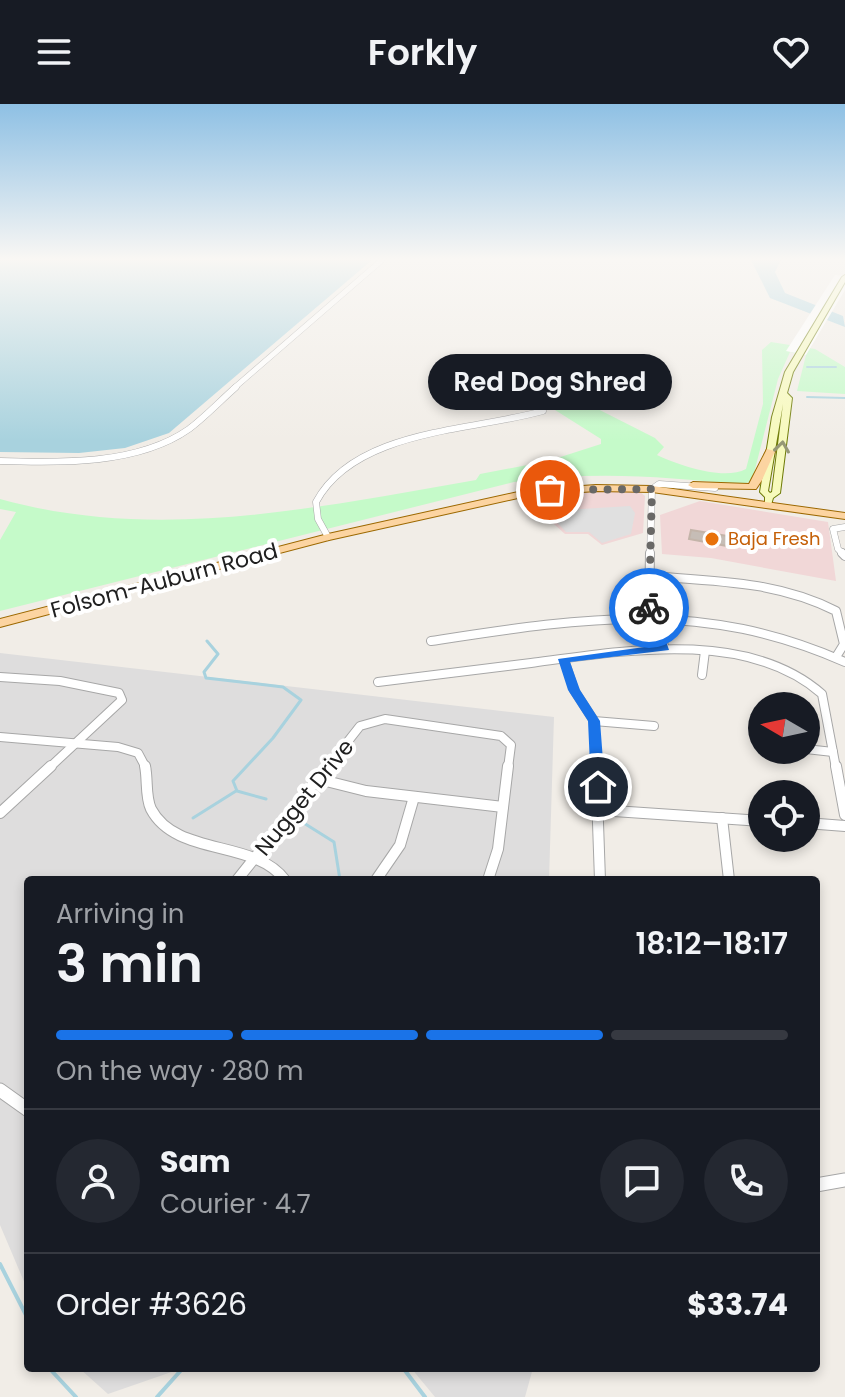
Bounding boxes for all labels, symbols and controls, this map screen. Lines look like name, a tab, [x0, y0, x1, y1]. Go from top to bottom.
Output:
text: Forkly	[368, 27, 477, 78]
icon: menu	[32, 30, 76, 74]
icon: heart	[769, 30, 813, 74]
callout: Red Dog Shred	[428, 354, 672, 410]
text: Red Dog Shred	[454, 364, 646, 400]
one-way arrow	[773, 440, 790, 454]
pin	[516, 456, 584, 524]
icon: bag	[528, 468, 572, 512]
place label: Baja Fresh	[728, 526, 821, 551]
marker: Baja Fresh	[703, 530, 721, 548]
street label: Folsom-Auburn Road	[47, 535, 281, 626]
courier	[609, 568, 689, 648]
icon: bike	[627, 586, 671, 630]
north arrow	[748, 692, 820, 764]
map controls	[748, 692, 820, 852]
street label: Nugget Drive	[248, 732, 361, 862]
pin	[564, 753, 632, 821]
icon: home	[576, 765, 620, 809]
button: locate	[748, 780, 820, 852]
text: Arriving in	[56, 896, 185, 932]
text: 18:12–18:17	[635, 922, 788, 965]
text: 3 min	[56, 927, 203, 1000]
text: On the way · 280 m	[56, 1053, 304, 1089]
button: person	[56, 1139, 140, 1223]
button: chat	[600, 1139, 684, 1223]
button: phone	[704, 1139, 788, 1223]
text: Sam	[160, 1140, 231, 1183]
text: Courier · 4.7	[160, 1186, 311, 1222]
text: Order #3626	[56, 1283, 247, 1326]
text: $33.74	[687, 1283, 788, 1326]

